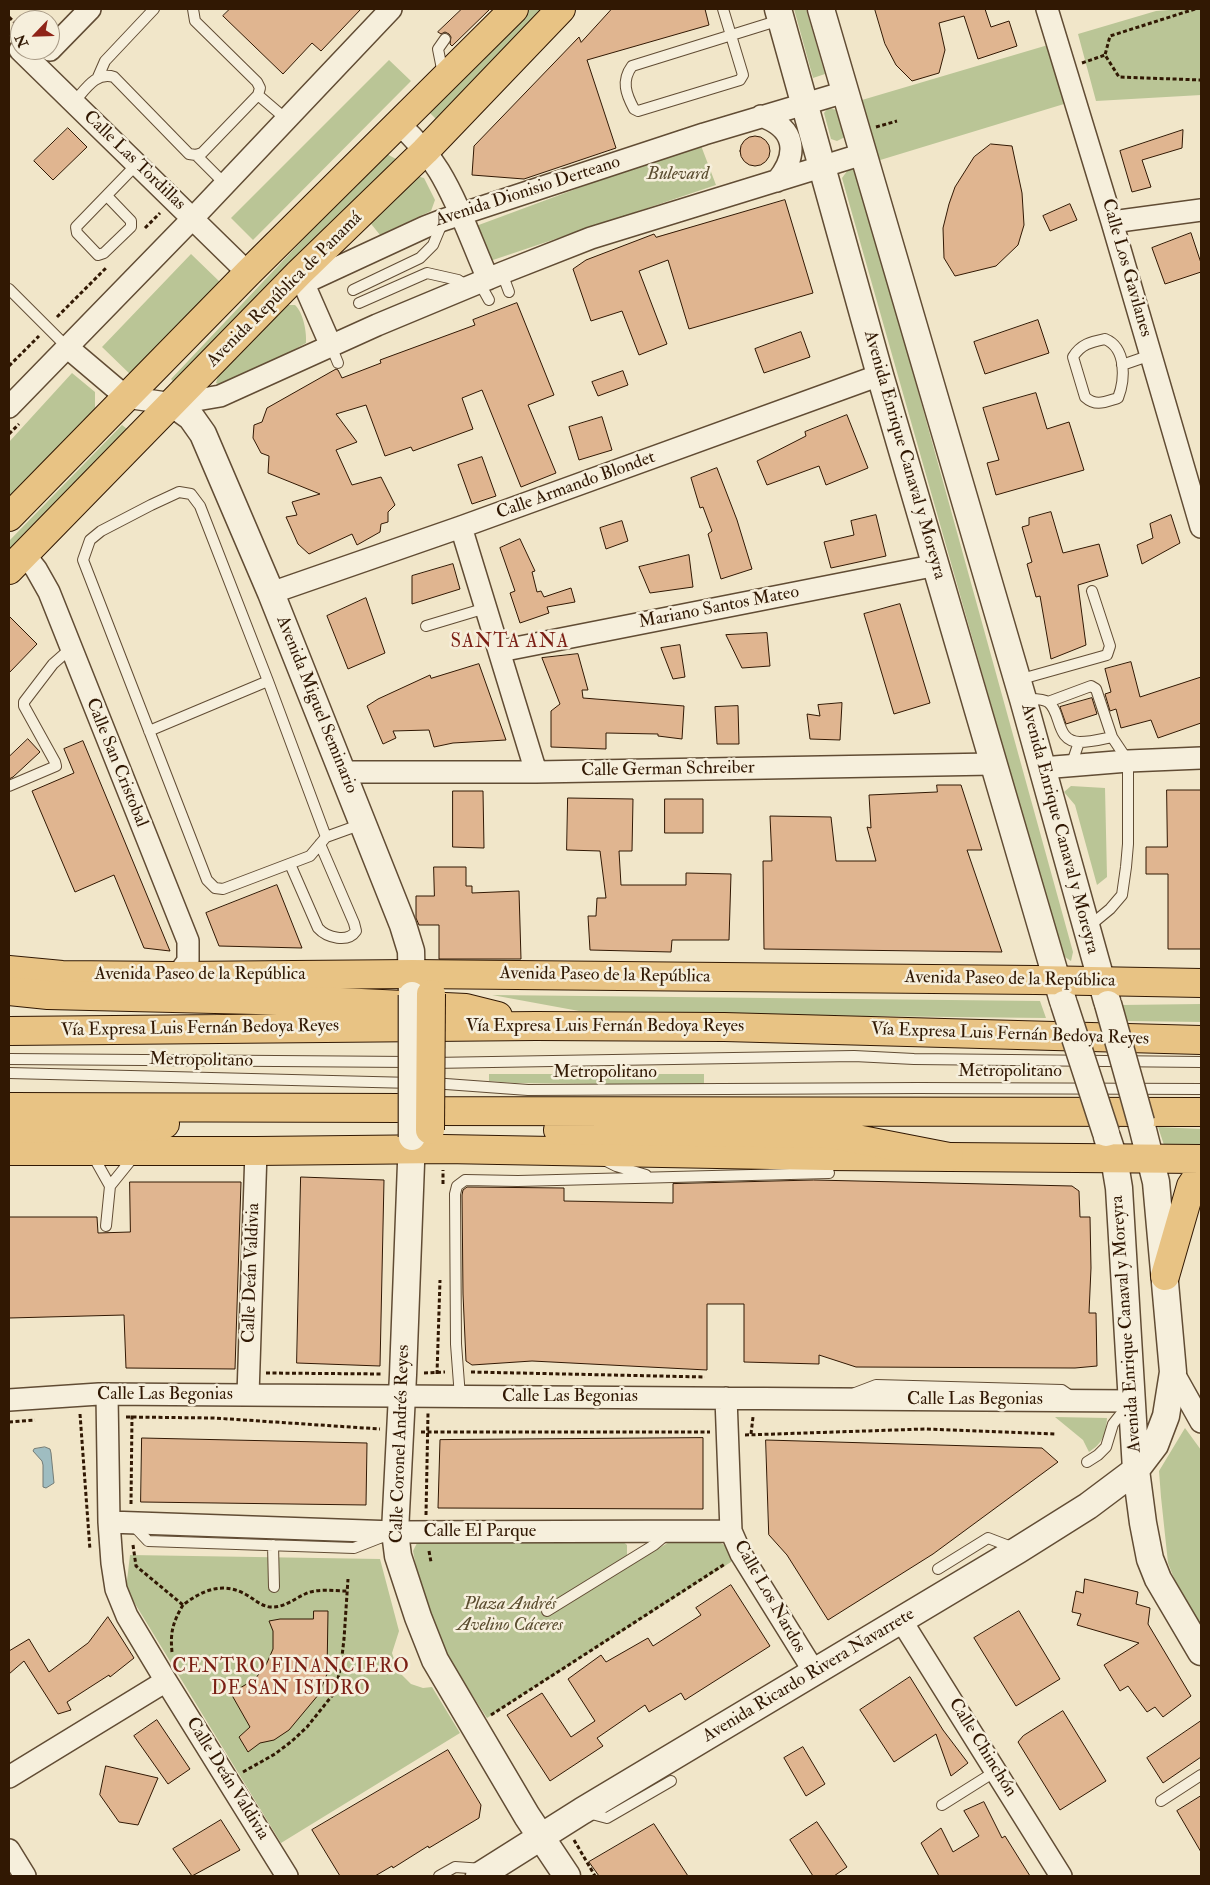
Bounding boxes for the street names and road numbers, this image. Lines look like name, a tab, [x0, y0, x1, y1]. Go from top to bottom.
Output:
street label: Calle Las Tordillas	[78, 107, 190, 215]
street label: Avenida Dionisio Derteano	[433, 152, 623, 232]
street label: Calle Los Gavilanes	[1096, 197, 1156, 339]
street label: Avenida República de Panamá	[203, 208, 367, 372]
street label: Avenida Enrique Canaval y Moreyra	[858, 328, 950, 582]
street label: Calle Armando Blondet	[494, 447, 658, 525]
street label: Mariano Santos Mateo	[637, 582, 801, 634]
street label: Avenida Miguel Seminario	[270, 613, 362, 797]
street label: Calle San Cristobal	[80, 695, 152, 831]
street label: Avenida Enrique Canaval y Moreyra	[1015, 702, 1103, 956]
street label: Calle German Schreiber	[581, 758, 755, 782]
street label: Avenida Paseo de la República	[499, 963, 711, 989]
street label: Avenida Paseo de la República	[94, 964, 306, 986]
street label: Avenida Paseo de la República	[904, 967, 1116, 993]
street label: Vía Expresa Luis Fernán Bedoya Reyes	[61, 1016, 339, 1042]
street label: Vía Expresa Luis Fernán Bedoya Reyes	[466, 1016, 744, 1038]
street label: Vía Expresa Luis Fernán Bedoya Reyes	[871, 1019, 1149, 1051]
street label: Metropolitano	[149, 1049, 253, 1073]
street label: Metropolitano	[958, 1061, 1062, 1083]
street label: Metropolitano	[553, 1062, 657, 1084]
street label: Avenida Enrique Canaval y Moreyra	[1107, 1195, 1147, 1453]
street label: Calle Deán Valdivia	[239, 1203, 265, 1343]
street label: Calle Coronel Andrés Reyes	[387, 1344, 415, 1544]
street label: Calle Las Begonias	[97, 1384, 233, 1406]
street label: Calle Las Begonias	[502, 1386, 638, 1408]
street label: Calle Las Begonias	[907, 1389, 1043, 1411]
street label: Calle El Parque	[424, 1521, 536, 1543]
street label: Calle Los Nardos	[728, 1537, 810, 1657]
street label: Avenida Ricardo Rivera Navarrete	[699, 1604, 919, 1748]
street label: Calle Chinchón	[943, 1695, 1021, 1801]
street label: Calle Deán Valdivia	[181, 1714, 273, 1844]

